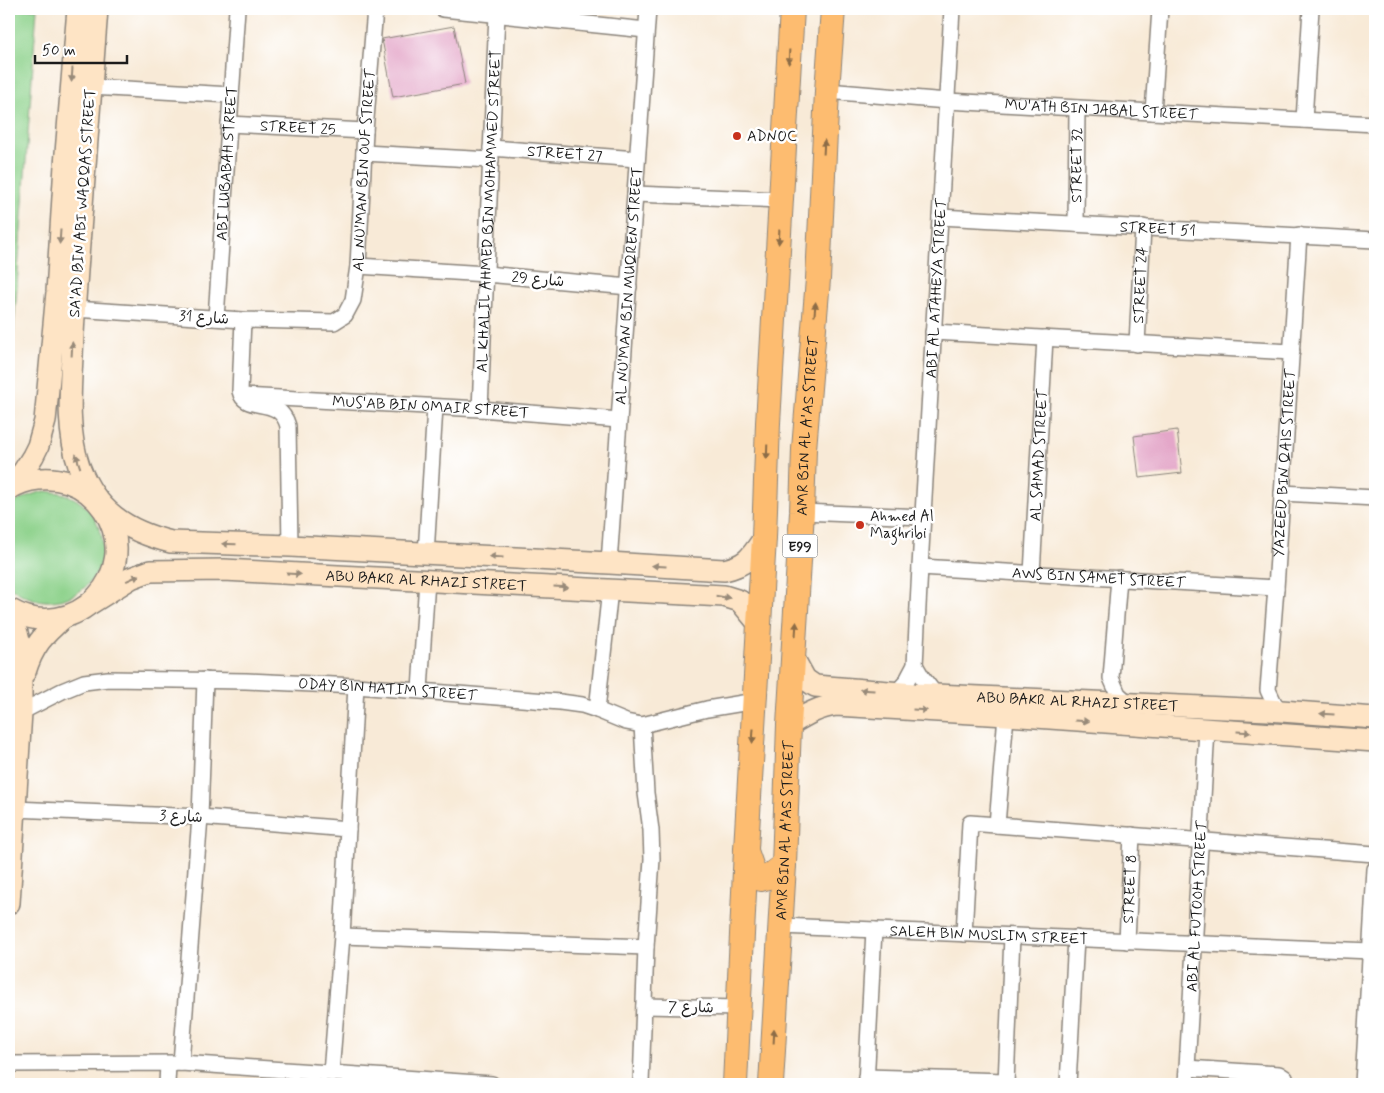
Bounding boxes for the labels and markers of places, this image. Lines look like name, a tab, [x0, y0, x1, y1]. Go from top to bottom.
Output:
place label: ADNOC	[747, 127, 797, 147]
marker: ADNOC	[731, 130, 743, 142]
place label: Ahmed Al Maghribi	[870, 507, 934, 545]
marker: Ahmed Al Maghribi	[854, 519, 866, 531]

